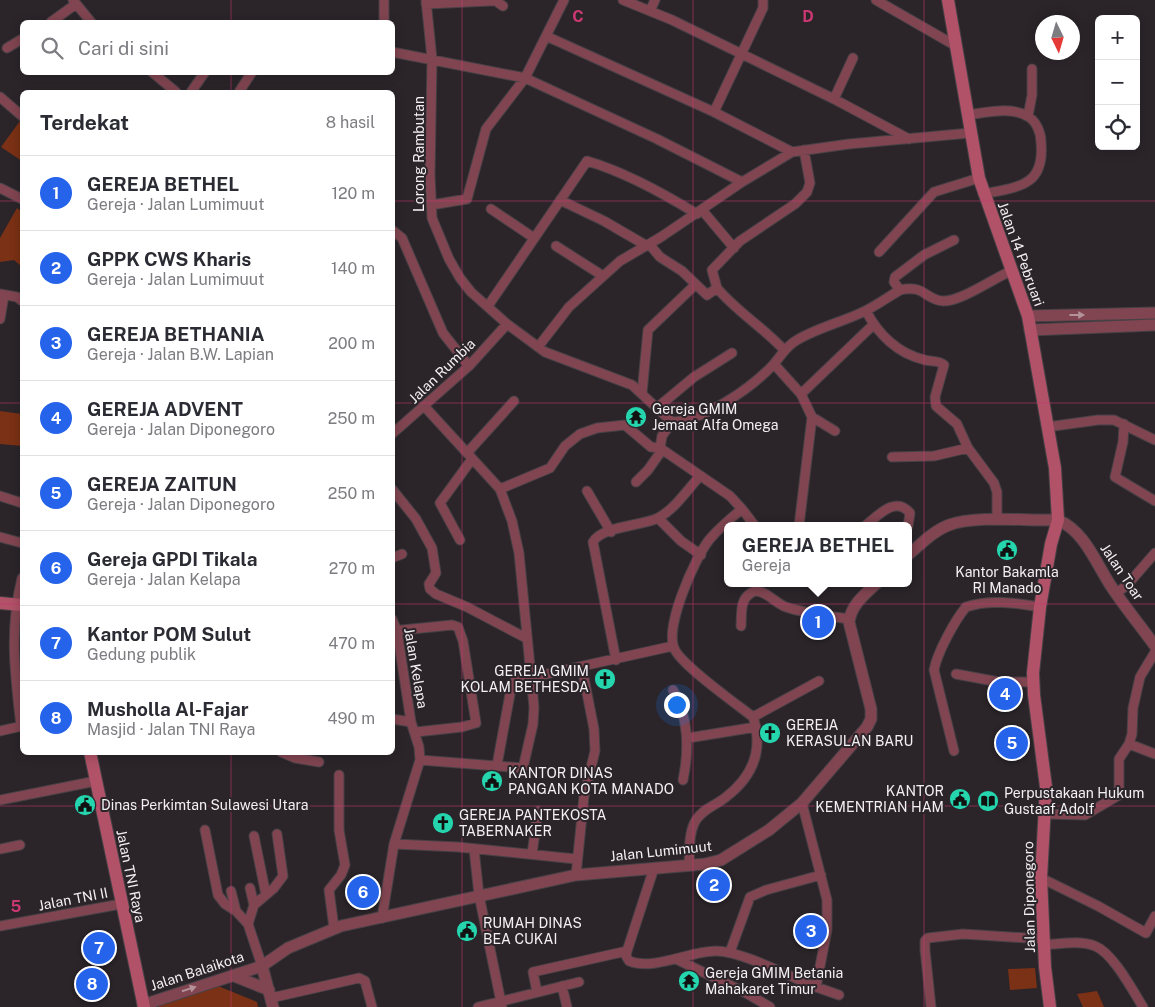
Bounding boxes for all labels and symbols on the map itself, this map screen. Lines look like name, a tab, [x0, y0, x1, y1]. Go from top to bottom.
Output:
text: C	[572, 7, 584, 26]
text: D	[802, 7, 814, 26]
north arrow	[1035, 15, 1080, 60]
street label: Lorong Rambutan	[411, 96, 427, 212]
street label: Jalan 14 Pebruari	[995, 200, 1047, 308]
one-way arrow	[1069, 311, 1085, 319]
street label: Jalan Rumbia	[406, 335, 478, 407]
place label: Gereja GMIM Jemaat Alfa Omega	[652, 401, 778, 433]
temple icon: Gereja GMIM Jemaat Alfa Omega	[624, 405, 648, 429]
public building icon: Kantor Bakamla RI Manado	[995, 538, 1019, 562]
street label: Jalan Toar	[1097, 541, 1147, 603]
place label: Kantor Bakamla RI Manado	[955, 564, 1059, 596]
pin: 1	[802, 603, 834, 641]
street label: Jalan Kelapa	[401, 626, 431, 710]
place label: GEREJA GMIM KOLAM BETHESDA	[460, 663, 589, 695]
church icon: GEREJA GMIM KOLAM BETHESDA	[593, 667, 617, 691]
pin: 4	[989, 675, 1021, 713]
your location	[664, 692, 690, 718]
place label: GEREJA KERASULAN BARU	[786, 717, 913, 749]
church icon: GEREJA KERASULAN BARU	[758, 721, 782, 745]
pin: 5	[996, 724, 1028, 762]
place label: KANTOR DINAS PANGAN KOTA MANADO	[508, 765, 674, 797]
public building icon: KANTOR DINAS PANGAN KOTA MANADO	[480, 769, 504, 793]
place label: KANTOR KEMENTRIAN HAM	[815, 783, 944, 815]
place label: Perpustakaan Hukum Gustaaf Adolf	[1004, 785, 1144, 817]
public building icon: KANTOR KEMENTRIAN HAM	[948, 787, 972, 811]
library icon: Perpustakaan Hukum Gustaaf Adolf	[976, 789, 1000, 813]
public building icon: Dinas Perkimtan Sulawesi Utara	[73, 793, 97, 817]
place label: Dinas Perkimtan Sulawesi Utara	[101, 797, 308, 813]
place label: GEREJA PANTEKOSTA TABERNAKER	[459, 807, 606, 839]
church icon: GEREJA PANTEKOSTA TABERNAKER	[431, 811, 455, 835]
street label: Jalan TNI Raya	[113, 828, 149, 924]
street label: Jalan Lumimuut	[609, 838, 713, 864]
street label: Jalan Diponegoro	[1020, 841, 1038, 953]
pin: 2	[698, 866, 730, 904]
pin: 6	[347, 873, 379, 911]
street label: Jalan TNI II	[37, 884, 109, 914]
text: 5	[11, 897, 22, 916]
pin: 3	[795, 912, 827, 950]
place label: RUMAH DINAS BEA CUKAI	[483, 915, 582, 947]
public building icon: RUMAH DINAS BEA CUKAI	[455, 919, 479, 943]
pin: 7	[83, 929, 115, 967]
street label: Jalan Balaikota	[148, 948, 246, 994]
pin: 8	[76, 965, 108, 1003]
place label: Gereja GMIM Betania Mahakaret Timur	[705, 965, 843, 997]
temple icon: Gereja GMIM Betania Mahakaret Timur	[677, 969, 701, 993]
one-way arrow	[182, 984, 197, 992]

